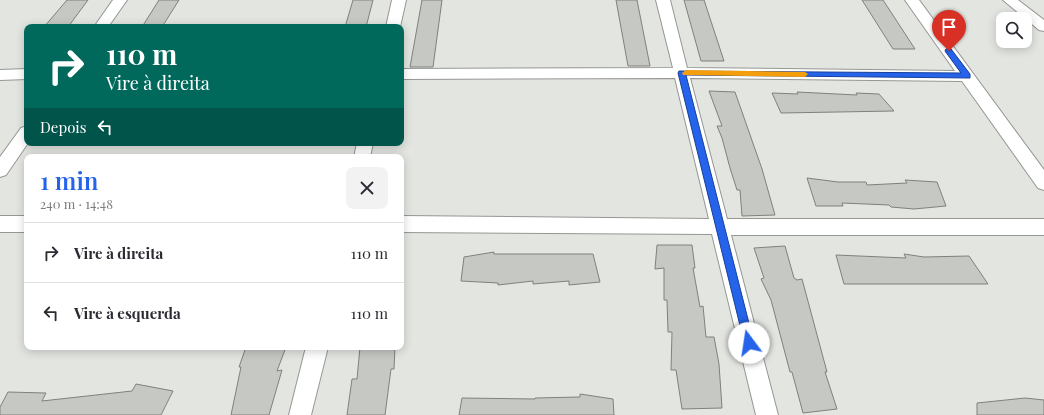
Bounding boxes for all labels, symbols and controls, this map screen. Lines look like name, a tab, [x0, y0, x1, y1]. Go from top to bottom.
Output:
pin	[932, 10, 966, 51]
map controls	[996, 12, 1032, 48]
button: search	[996, 12, 1032, 48]
icon: arrive	[938, 16, 960, 38]
text: 110 m	[106, 35, 177, 72]
icon: right	[40, 40, 92, 92]
text: Vire à direita	[106, 71, 210, 95]
icon: left	[94, 116, 116, 138]
text: Depois	[40, 117, 86, 137]
text: 1 min	[40, 164, 98, 196]
button: close	[346, 167, 388, 209]
text: 240 m · 14:48	[40, 195, 113, 212]
icon: right	[40, 242, 62, 264]
text: Vire à direita	[74, 243, 163, 263]
text: 110 m	[351, 243, 388, 263]
icon: left	[40, 302, 62, 324]
text: Vire à esquerda	[74, 303, 181, 323]
text: 110 m	[351, 303, 388, 323]
position arrow	[728, 322, 770, 364]

